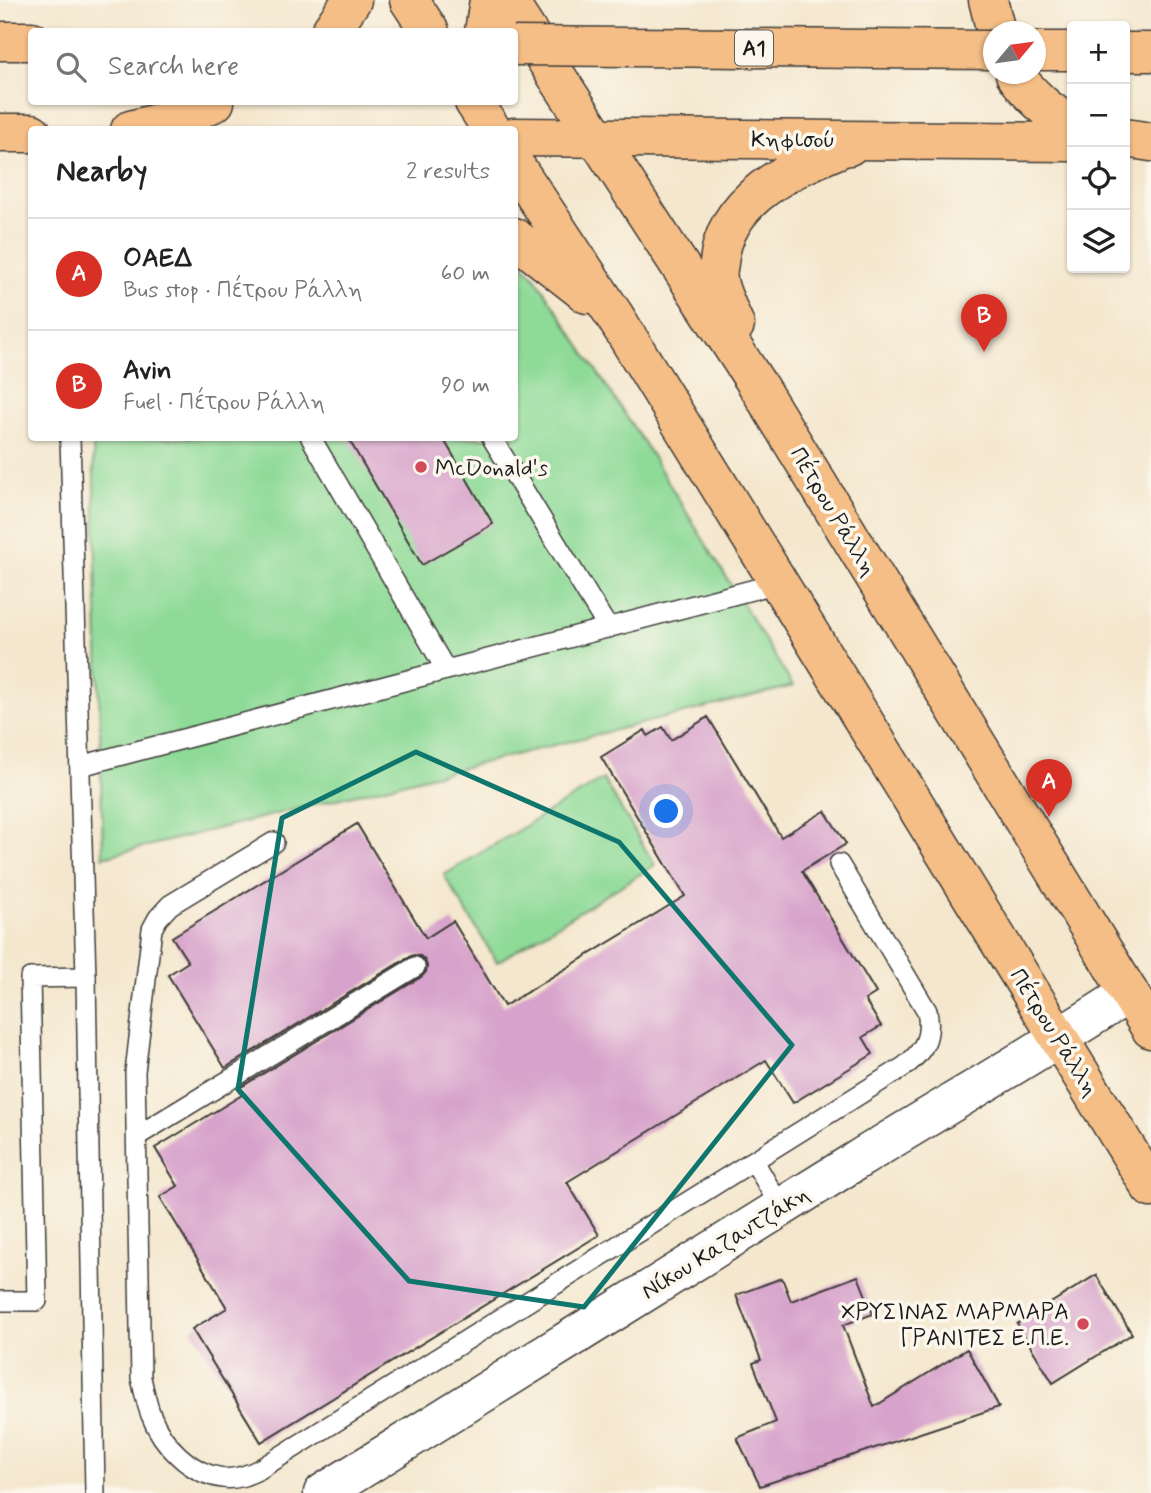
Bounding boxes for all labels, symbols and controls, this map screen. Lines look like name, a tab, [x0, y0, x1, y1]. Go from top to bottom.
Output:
north arrow	[983, 21, 1046, 84]
map controls	[1067, 21, 1130, 273]
button: +	[1067, 21, 1130, 84]
search box	[28, 28, 518, 105]
road number: Α1	[735, 30, 773, 66]
icon: search	[52, 48, 90, 86]
text: Search here	[108, 50, 239, 84]
button: −	[1067, 84, 1130, 147]
street label: Κηφισού	[751, 126, 835, 156]
button: locate	[1067, 147, 1130, 210]
text: Nearby	[56, 152, 147, 191]
text: 2 results	[406, 157, 490, 187]
button: layers	[1067, 210, 1130, 273]
text: ΟΑΕΔ	[123, 242, 193, 276]
text: A	[71, 259, 87, 289]
text: 60 m	[441, 259, 490, 289]
text: Bus stop · Πέτρου Ράλλη	[123, 276, 363, 306]
pin: B	[961, 294, 1007, 352]
text: Avin	[123, 354, 172, 388]
text: B	[72, 371, 86, 401]
text: 90 m	[441, 371, 490, 401]
text: Fuel · Πέτρου Ράλλη	[123, 388, 325, 418]
street label: Πέτρου Ράλλη	[782, 441, 884, 582]
place label: McDonald's	[435, 454, 548, 484]
marker: McDonald's	[413, 459, 429, 475]
pin: A	[1026, 759, 1072, 817]
your location	[649, 794, 683, 828]
street label: Πέτρου Ράλλη	[1002, 962, 1106, 1103]
street label: Νίκου Καζαντζάκη	[636, 1180, 816, 1307]
place label: ΧΡΥΣΙΝΑΣ ΜΑΡΜΑΡΑ ΓΡΑΝΙΤΕΣ Ε.Π.Ε.	[841, 1298, 1069, 1354]
marker: ΧΡΥΣΙΝΑΣ ΜΑΡΜΑΡΑ ΓΡΑΝΙΤΕΣ Ε.Π.Ε.	[1075, 1316, 1091, 1332]

